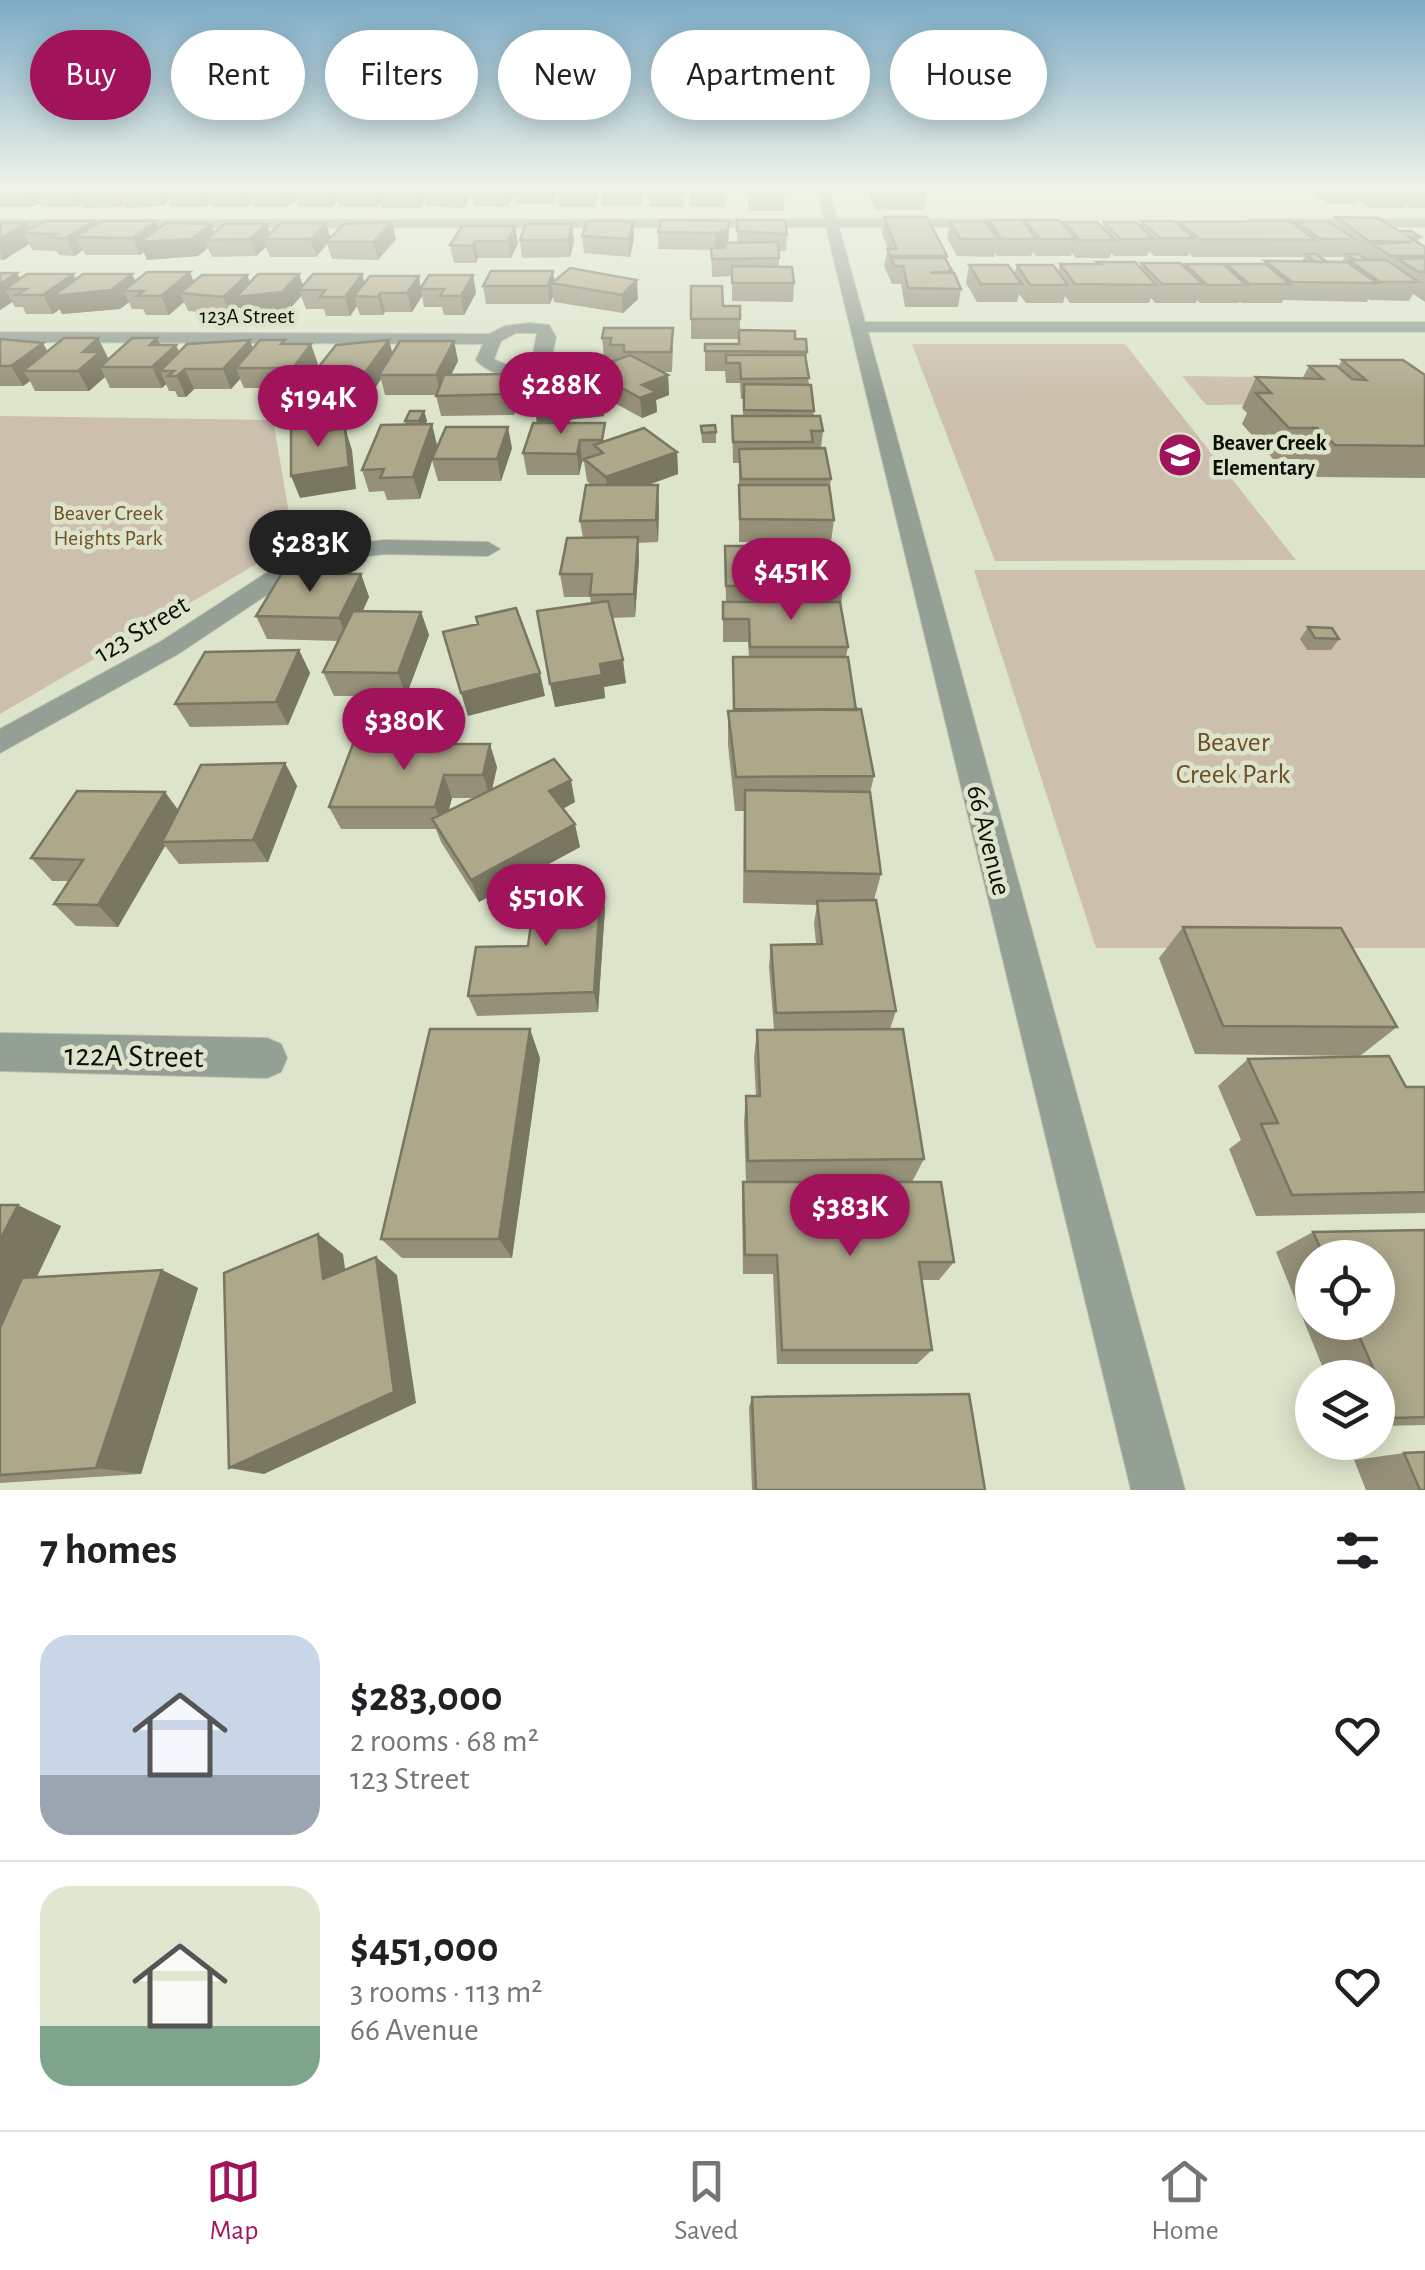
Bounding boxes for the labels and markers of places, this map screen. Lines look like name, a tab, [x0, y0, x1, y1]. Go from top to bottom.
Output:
pin: $288K	[491, 352, 631, 437]
pin: $194K	[248, 365, 388, 450]
school or university icon: Beaver Creek Elementary	[1157, 432, 1203, 478]
place label: Beaver Creek Elementary	[1212, 432, 1327, 480]
pin: $283K	[240, 510, 380, 595]
pin: $451K	[721, 538, 861, 623]
pin: $380K	[334, 688, 474, 773]
pin: $510K	[476, 864, 616, 949]
pin: $383K	[780, 1174, 920, 1259]

